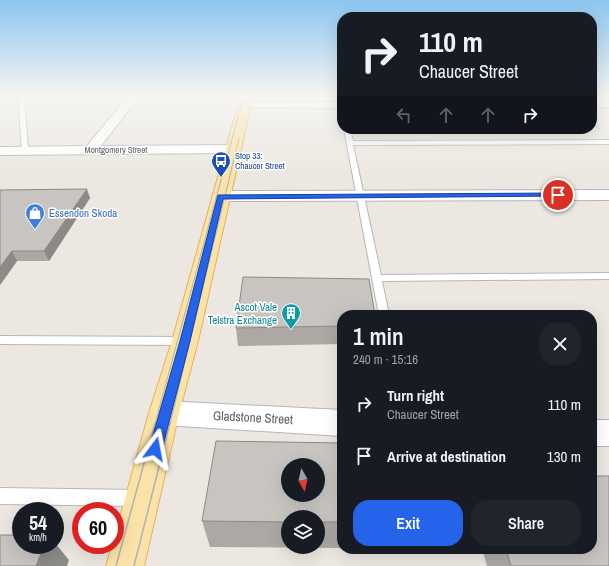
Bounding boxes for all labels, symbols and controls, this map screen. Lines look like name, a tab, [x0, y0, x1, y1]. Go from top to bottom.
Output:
text: 110 m	[419, 23, 483, 61]
icon: right	[353, 28, 405, 80]
text: Chaucer Street	[419, 59, 518, 84]
icon: left	[393, 104, 415, 126]
icon: ahead	[435, 104, 457, 126]
icon: ahead	[477, 104, 499, 126]
icon: right	[519, 104, 541, 126]
street label: Montgomery Street	[85, 144, 147, 156]
bus stop icon: Stop 33: Chaucer Street	[210, 150, 232, 178]
place label: Stop 33: Chaucer Street	[235, 150, 285, 172]
pin	[541, 178, 575, 212]
icon: arrive	[547, 184, 569, 206]
shop icon: Essendon Skoda	[24, 202, 46, 230]
place label: Essendon Skoda	[49, 206, 117, 220]
place label: Ascot Vale Telstra Exchange	[208, 300, 277, 327]
building icon: Ascot Vale Telstra Exchange	[280, 302, 302, 330]
text: 1 min	[353, 320, 404, 352]
button: close	[539, 323, 581, 365]
text: 240 m · 15:16	[353, 351, 418, 368]
text: Turn right	[387, 385, 444, 406]
icon: right	[353, 393, 375, 415]
text: 110 m	[548, 394, 581, 415]
text: Chaucer Street	[387, 406, 459, 423]
street label: Gladstone Street	[213, 407, 293, 428]
position arrow	[134, 428, 176, 470]
icon: arrive	[353, 445, 375, 467]
text: Arrive at destination	[387, 446, 506, 467]
text: 130 m	[547, 446, 581, 467]
north arrow	[281, 458, 325, 502]
map controls	[281, 458, 325, 554]
button: Exit	[353, 500, 463, 546]
button: Share	[471, 500, 581, 546]
speed limit sign: 60	[72, 502, 124, 554]
text: 54	[29, 509, 47, 536]
button: layers	[281, 510, 325, 554]
text: km/h	[29, 531, 47, 544]

